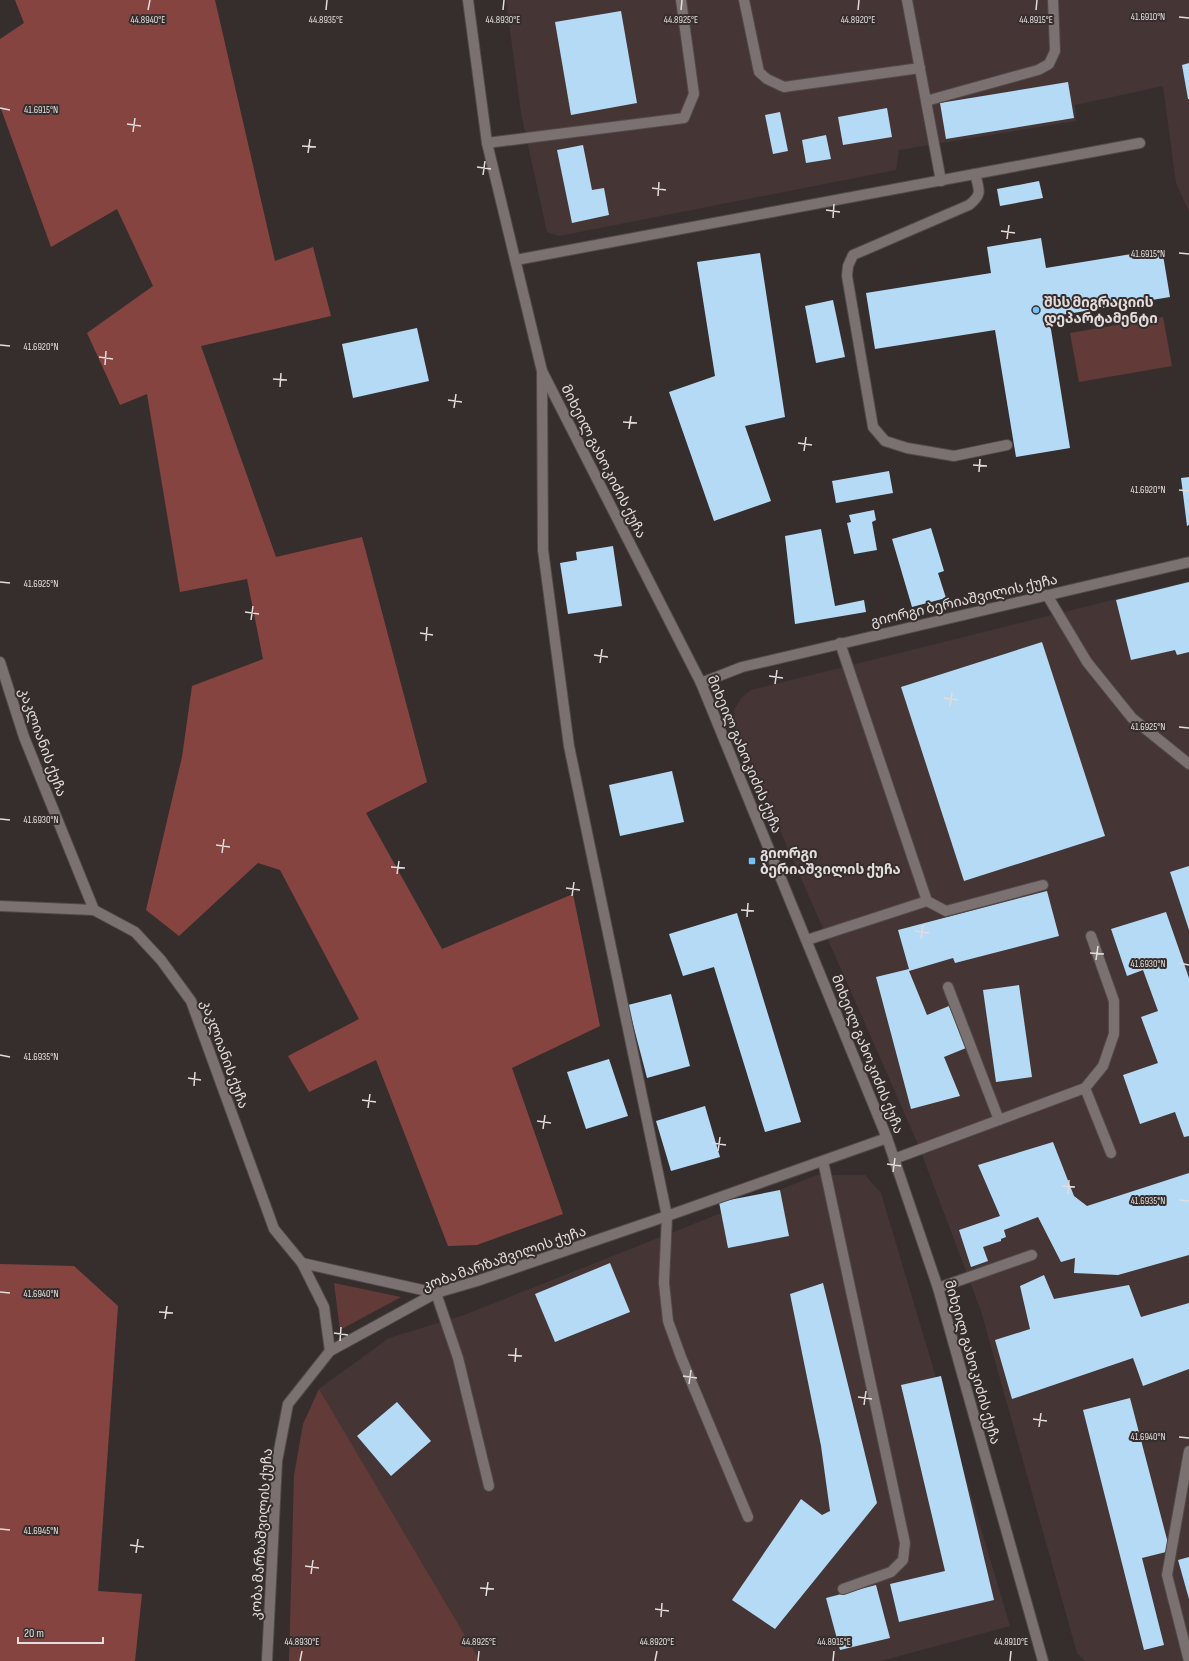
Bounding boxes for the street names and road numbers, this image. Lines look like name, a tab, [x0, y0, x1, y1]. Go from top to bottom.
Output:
street label: მიხეილ გახოკიძის ქუჩა	[557, 382, 650, 541]
street label: გიორგი ბერიაშვილის ქუჩა	[869, 571, 1059, 630]
street label: მიხეილ გახოკიძის ქუჩა	[704, 673, 786, 836]
street label: კაკლიანის ქუჩა	[15, 686, 70, 799]
street label: მიხეილ გახოკიძის ქუჩა	[828, 972, 907, 1136]
street label: კაკლიანის ქუჩა	[197, 998, 252, 1111]
street label: კობა მარზაშვილის ქუჩა	[420, 1222, 588, 1295]
street label: მიხეილ გახოკიძის ქუჩა	[941, 1278, 1004, 1446]
street label: კობა მარზაშვილის ქუჩა	[247, 1448, 276, 1620]

